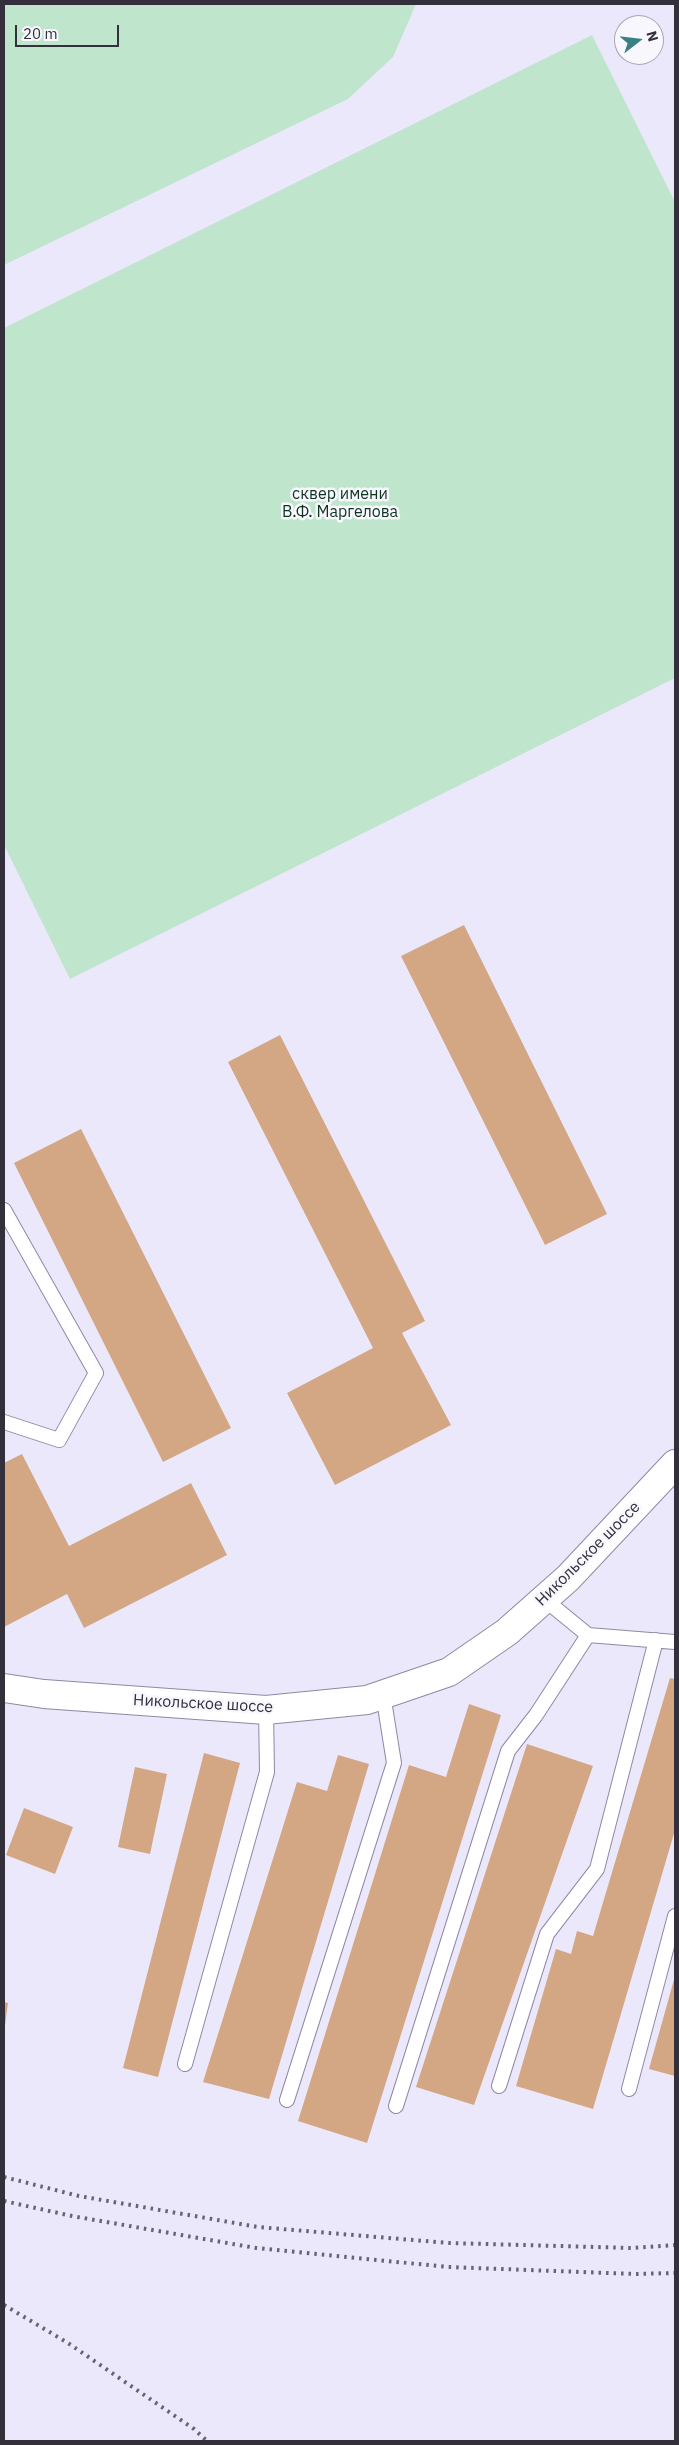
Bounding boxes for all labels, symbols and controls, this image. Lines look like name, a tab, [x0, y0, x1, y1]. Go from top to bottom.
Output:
scale bar	[18, 15, 121, 47]
north arrow	[614, 15, 664, 65]
text: 20 m	[23, 24, 58, 43]
text: N	[642, 29, 663, 43]
park label: сквер имени В.Ф. Маргелова	[282, 484, 398, 522]
street label: Никольское шоссе	[532, 1498, 644, 1610]
street label: Никольское шоссе	[133, 1691, 273, 1717]

